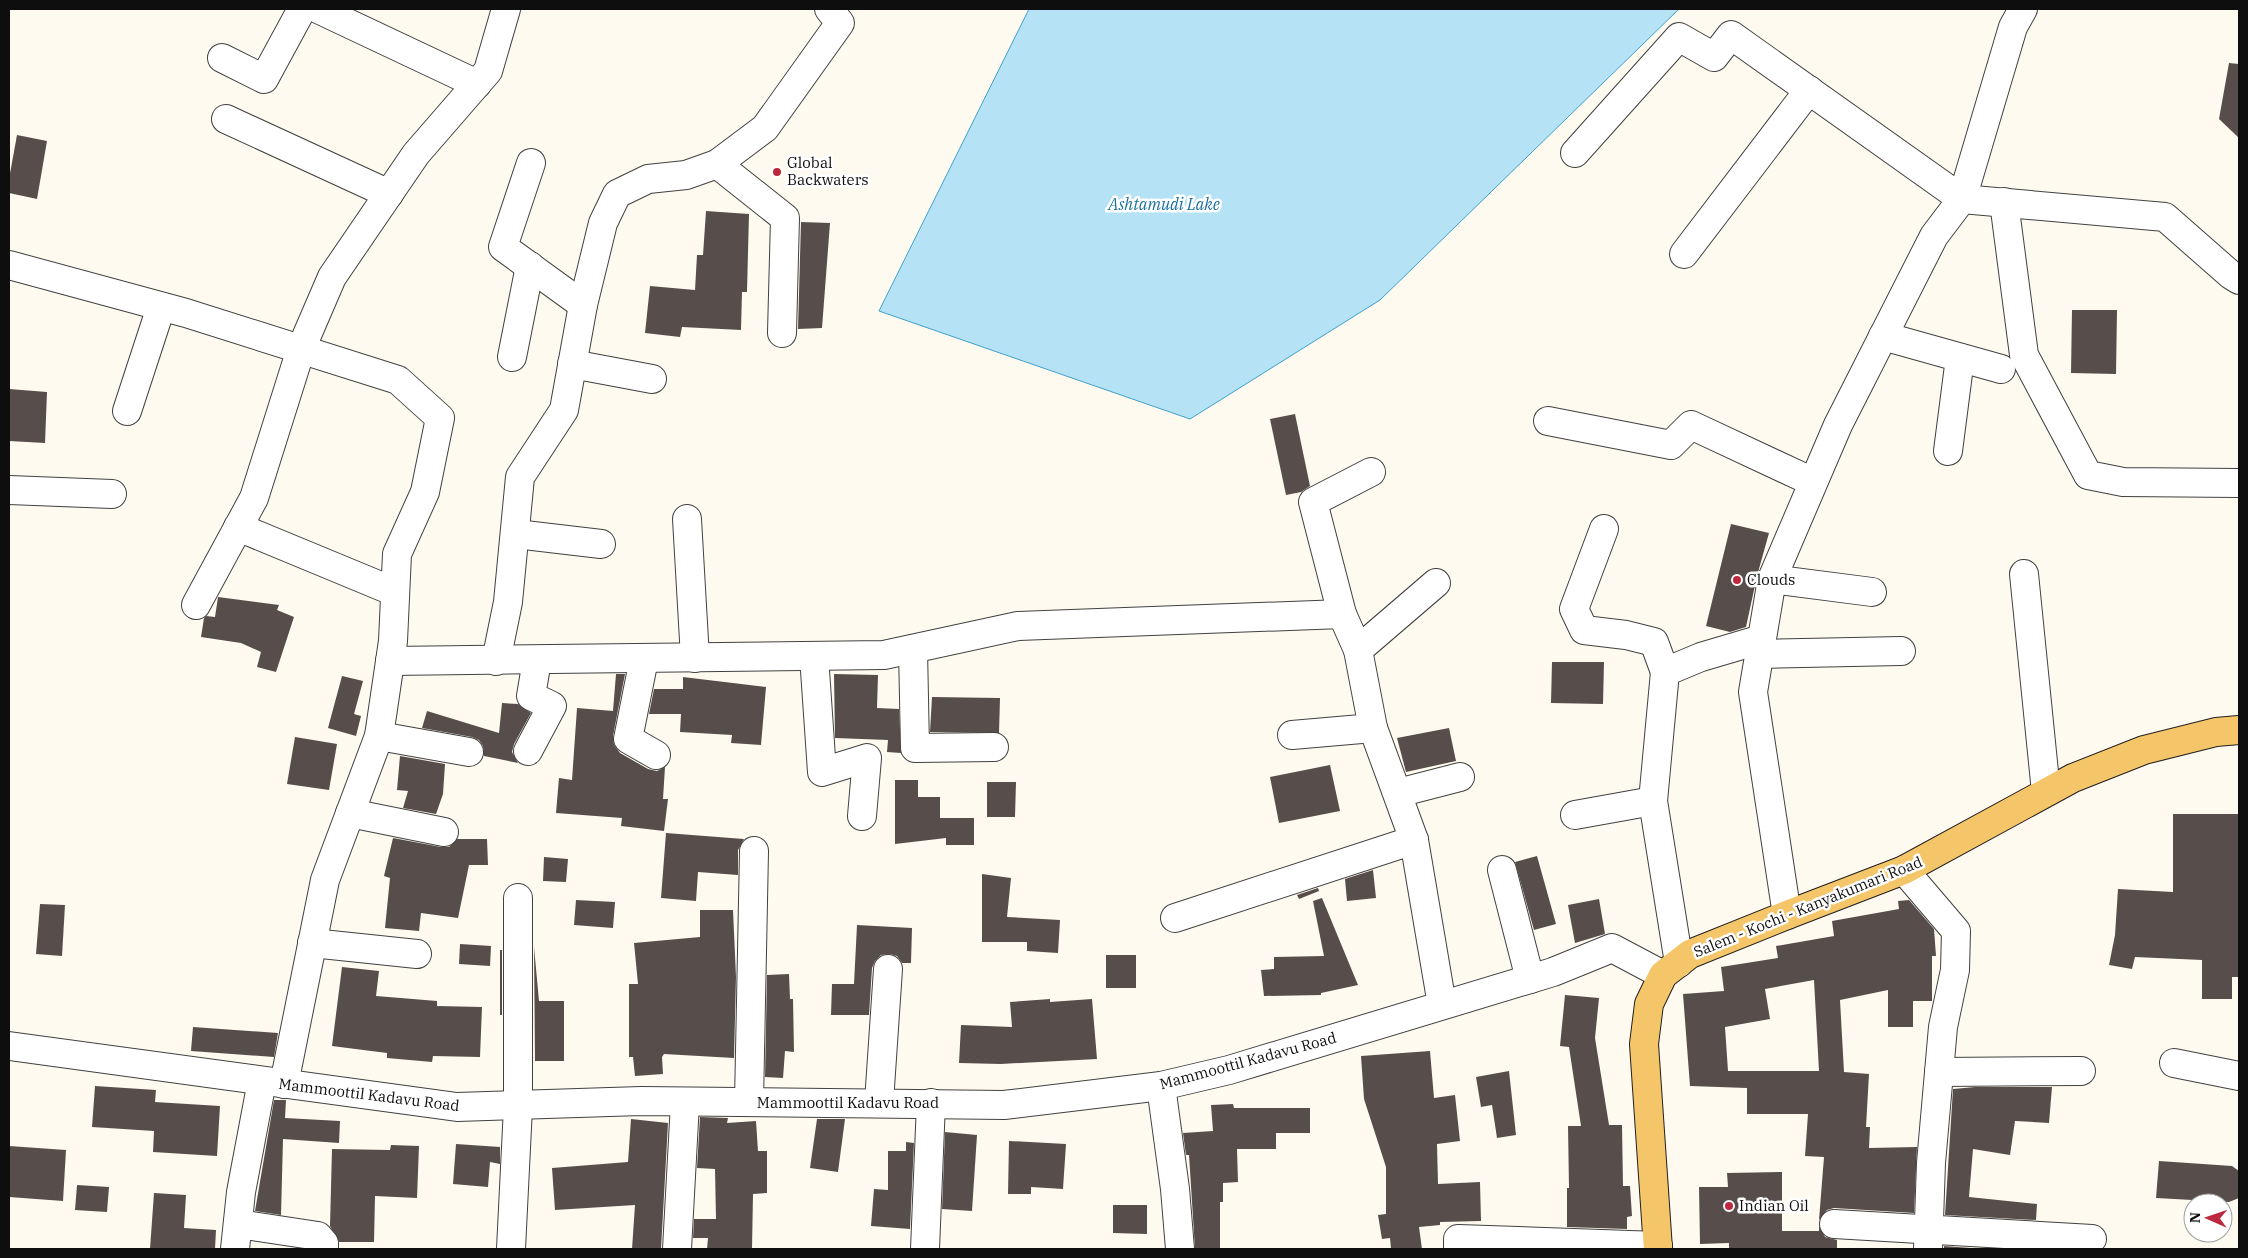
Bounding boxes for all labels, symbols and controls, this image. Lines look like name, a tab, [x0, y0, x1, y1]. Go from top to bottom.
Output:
place label: Global Backwaters	[787, 153, 869, 189]
marker: Global Backwaters	[771, 166, 783, 178]
water label: Ashtamudi Lake	[1107, 194, 1220, 214]
place label: Clouds	[1747, 570, 1795, 589]
marker: Clouds	[1731, 574, 1743, 586]
street label: Salem - Kochi - Kanyakumari Road	[1691, 852, 1925, 961]
street label: Mammoottil Kadavu Road	[1157, 1028, 1338, 1093]
street label: Mammoottil Kadavu Road	[277, 1074, 461, 1115]
street label: Mammoottil Kadavu Road	[757, 1093, 939, 1112]
north arrow	[2183, 1193, 2233, 1243]
place label: Indian Oil	[1739, 1196, 1809, 1215]
marker: Indian Oil	[1723, 1200, 1735, 1212]
text: N	[2186, 1212, 2204, 1223]

